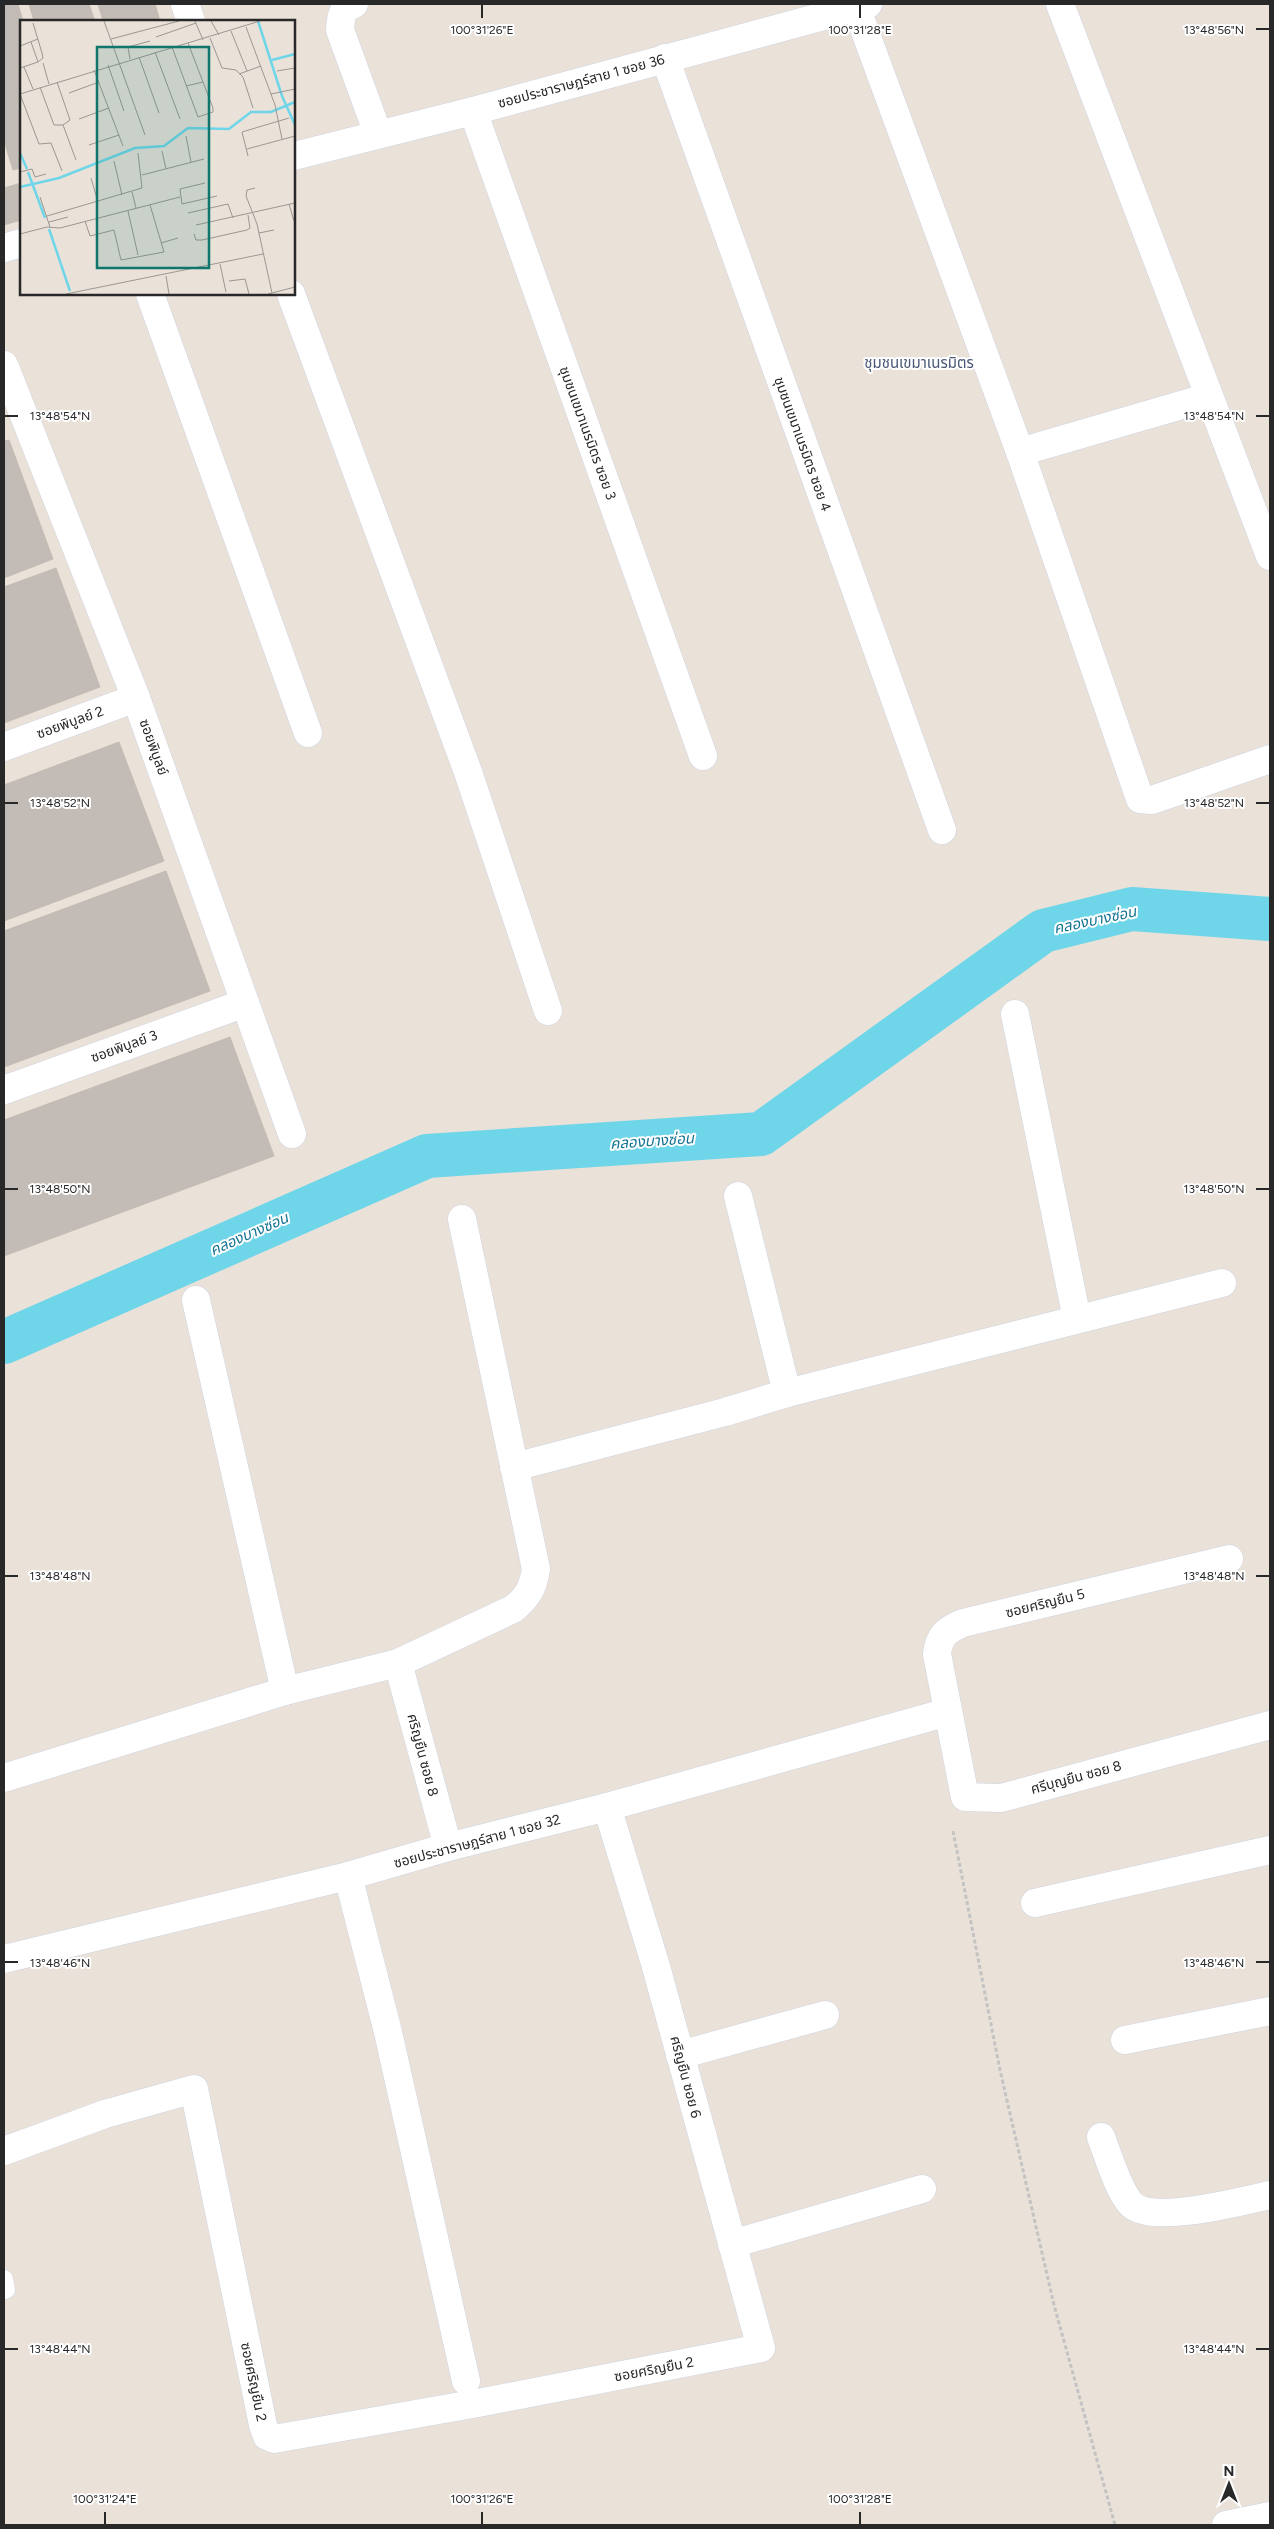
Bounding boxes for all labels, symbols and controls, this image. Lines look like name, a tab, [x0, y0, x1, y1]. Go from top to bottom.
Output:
inset map	[20, 20, 295, 295]
text: 100°31'26"E	[450, 23, 514, 37]
text: 100°31'28"E	[828, 23, 892, 37]
text: 13°48'56"N	[1184, 23, 1244, 37]
street label: ซอยประชาราษฎร์สาย 1 ซอย 36	[496, 51, 667, 112]
district label: ชุมชนเขมาเนรมิตร	[864, 354, 974, 372]
street label: ชุมชนเขมาเนรมิตร ซอย 3	[555, 364, 620, 502]
street label: ชุมชนเขมาเนรมิตร ซอย 4	[770, 375, 835, 514]
text: 13°48'54"N	[30, 409, 90, 423]
text: 13°48'54"N	[1184, 409, 1244, 423]
street label: ซอยพิบูลย์ 2	[34, 703, 106, 742]
street label: ซอยพิบูลย์	[136, 717, 172, 778]
text: 13°48'52"N	[30, 796, 90, 810]
text: 13°48'52"N	[1184, 796, 1244, 810]
water label: คลองบางซ่อน	[1052, 902, 1139, 938]
street label: ซอยพิบูลย์ 3	[89, 1027, 160, 1066]
water label: คลองบางซ่อน	[610, 1129, 695, 1153]
text: 13°48'50"N	[30, 1182, 90, 1196]
text: 13°48'50"N	[1184, 1182, 1244, 1196]
water label: คลองบางซ่อน	[207, 1208, 292, 1259]
text: 13°48'48"N	[29, 1569, 91, 1583]
text: 13°48'48"N	[1183, 1569, 1245, 1583]
street label: ซอยศริญยืน 5	[1004, 1585, 1086, 1622]
street label: ศริญยืน ซอย 8	[403, 1712, 442, 1798]
street label: ศรีบุญยืน ซอย 8	[1029, 1757, 1123, 1798]
street label: ซอยประชาราษฎร์สาย 1 ซอย 32	[392, 1811, 562, 1872]
text: 13°48'46"N	[30, 1956, 90, 1970]
text: 13°48'46"N	[1184, 1956, 1244, 1970]
street label: ศริญยืน ซอย 6	[666, 2034, 705, 2120]
street label: ซอยศริญยืน 2	[237, 2341, 270, 2423]
text: 13°48'44"N	[29, 2342, 91, 2356]
text: 13°48'44"N	[1183, 2342, 1245, 2356]
street label: ซอยศริญยืน 2	[613, 2353, 695, 2386]
north arrow	[1204, 2459, 1254, 2509]
text: N	[1224, 2463, 1234, 2480]
text: 100°31'24"E	[73, 2492, 137, 2506]
text: 100°31'26"E	[450, 2492, 514, 2506]
text: 100°31'28"E	[828, 2492, 892, 2506]

